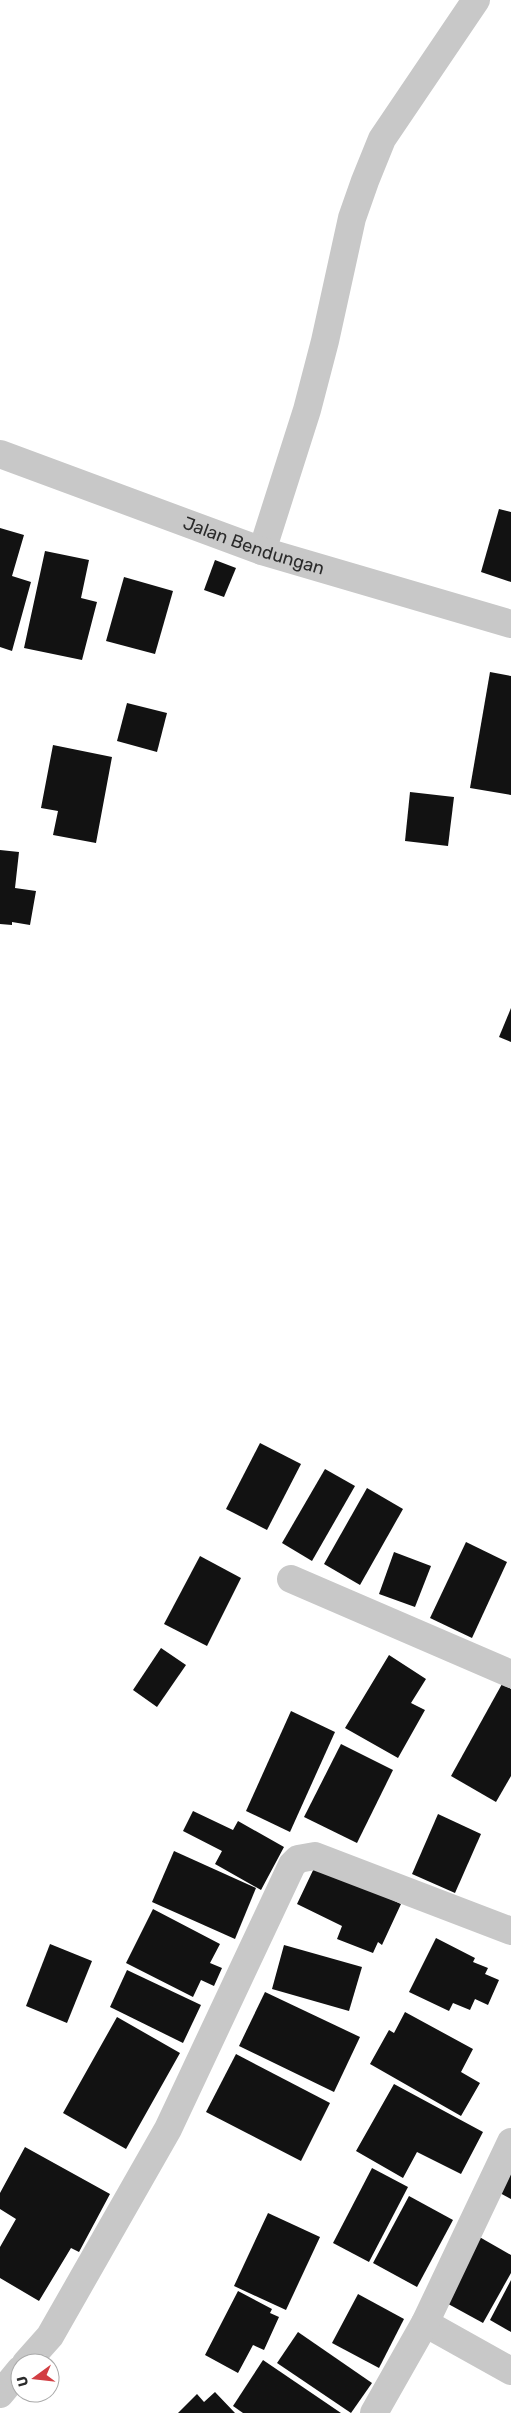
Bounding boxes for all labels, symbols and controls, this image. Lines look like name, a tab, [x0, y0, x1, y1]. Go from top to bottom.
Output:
street label: Jalan Bendungan	[180, 512, 327, 580]
north arrow	[10, 2353, 60, 2403]
text: U	[13, 2374, 32, 2388]

